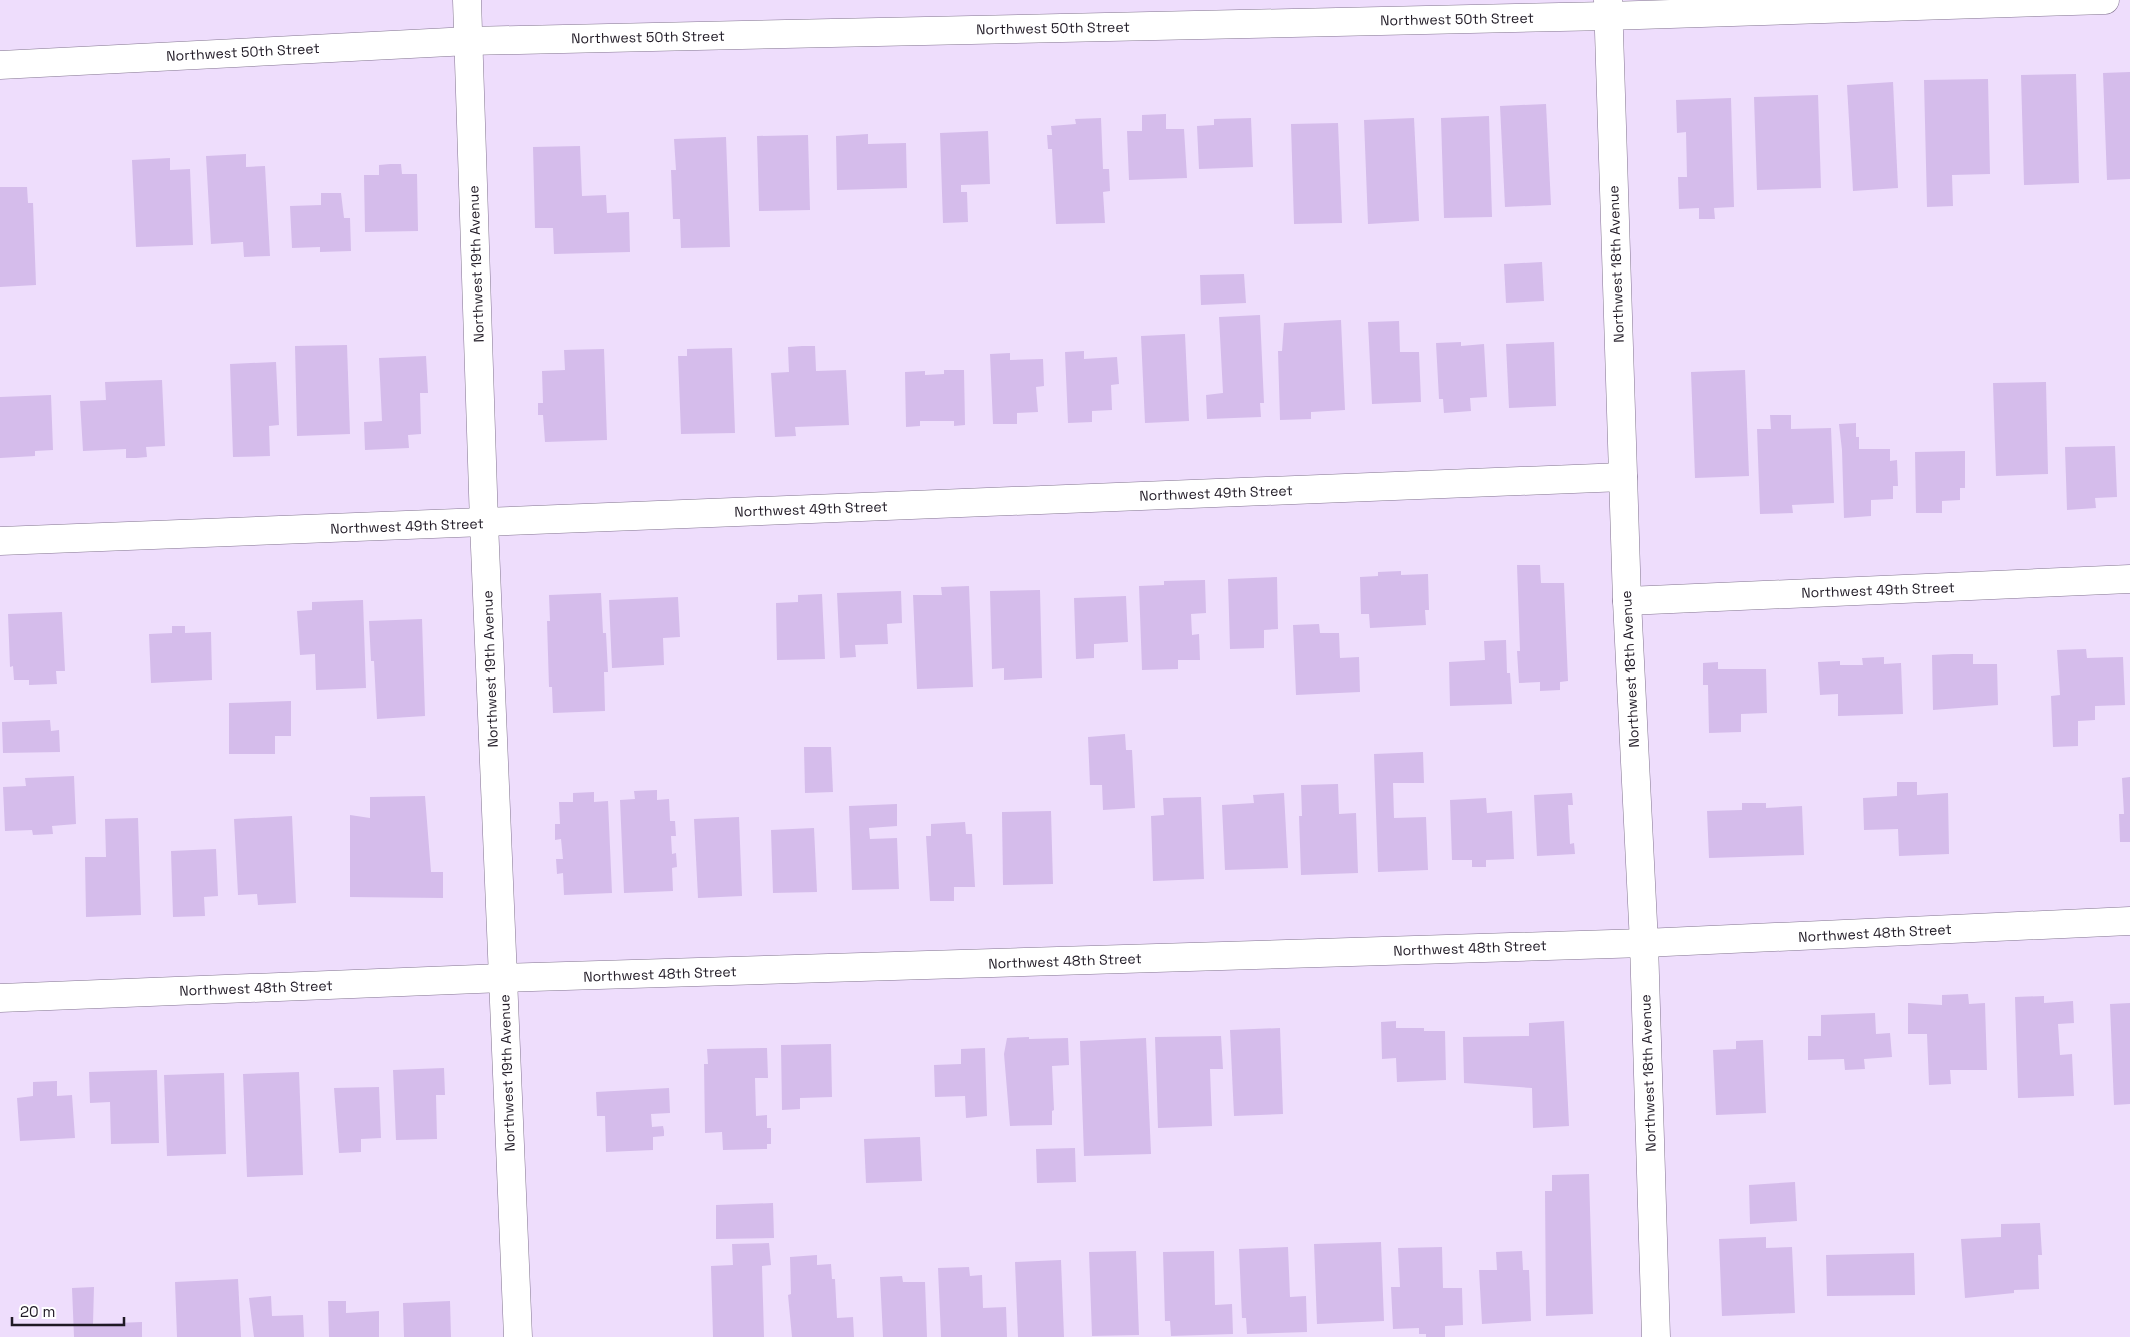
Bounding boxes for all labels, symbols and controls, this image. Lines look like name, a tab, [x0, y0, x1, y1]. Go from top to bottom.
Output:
street label: Northwest 50th Street	[1380, 9, 1534, 29]
street label: Northwest 50th Street	[976, 18, 1130, 38]
street label: Northwest 50th Street	[571, 27, 725, 47]
street label: Northwest 50th Street	[166, 39, 320, 65]
street label: Northwest 19th Avenue	[464, 185, 488, 343]
street label: Northwest 18th Avenue	[1604, 185, 1628, 343]
street label: Northwest 49th Street	[1139, 481, 1293, 505]
street label: Northwest 49th Street	[734, 497, 888, 521]
street label: Northwest 49th Street	[330, 514, 484, 538]
street label: Northwest 49th Street	[1801, 578, 1955, 602]
street label: Northwest 19th Avenue	[478, 590, 502, 748]
street label: Northwest 18th Avenue	[1617, 590, 1643, 748]
street label: Northwest 48th Street	[1798, 920, 1952, 946]
street label: Northwest 48th Street	[1393, 936, 1547, 960]
street label: Northwest 48th Street	[988, 949, 1142, 973]
street label: Northwest 48th Street	[583, 962, 737, 986]
street label: Northwest 48th Street	[179, 976, 333, 1000]
street label: Northwest 19th Avenue	[495, 994, 519, 1152]
street label: Northwest 18th Avenue	[1636, 994, 1660, 1152]
scale bar	[12, 1294, 125, 1326]
text: 20 m	[20, 1302, 55, 1321]

